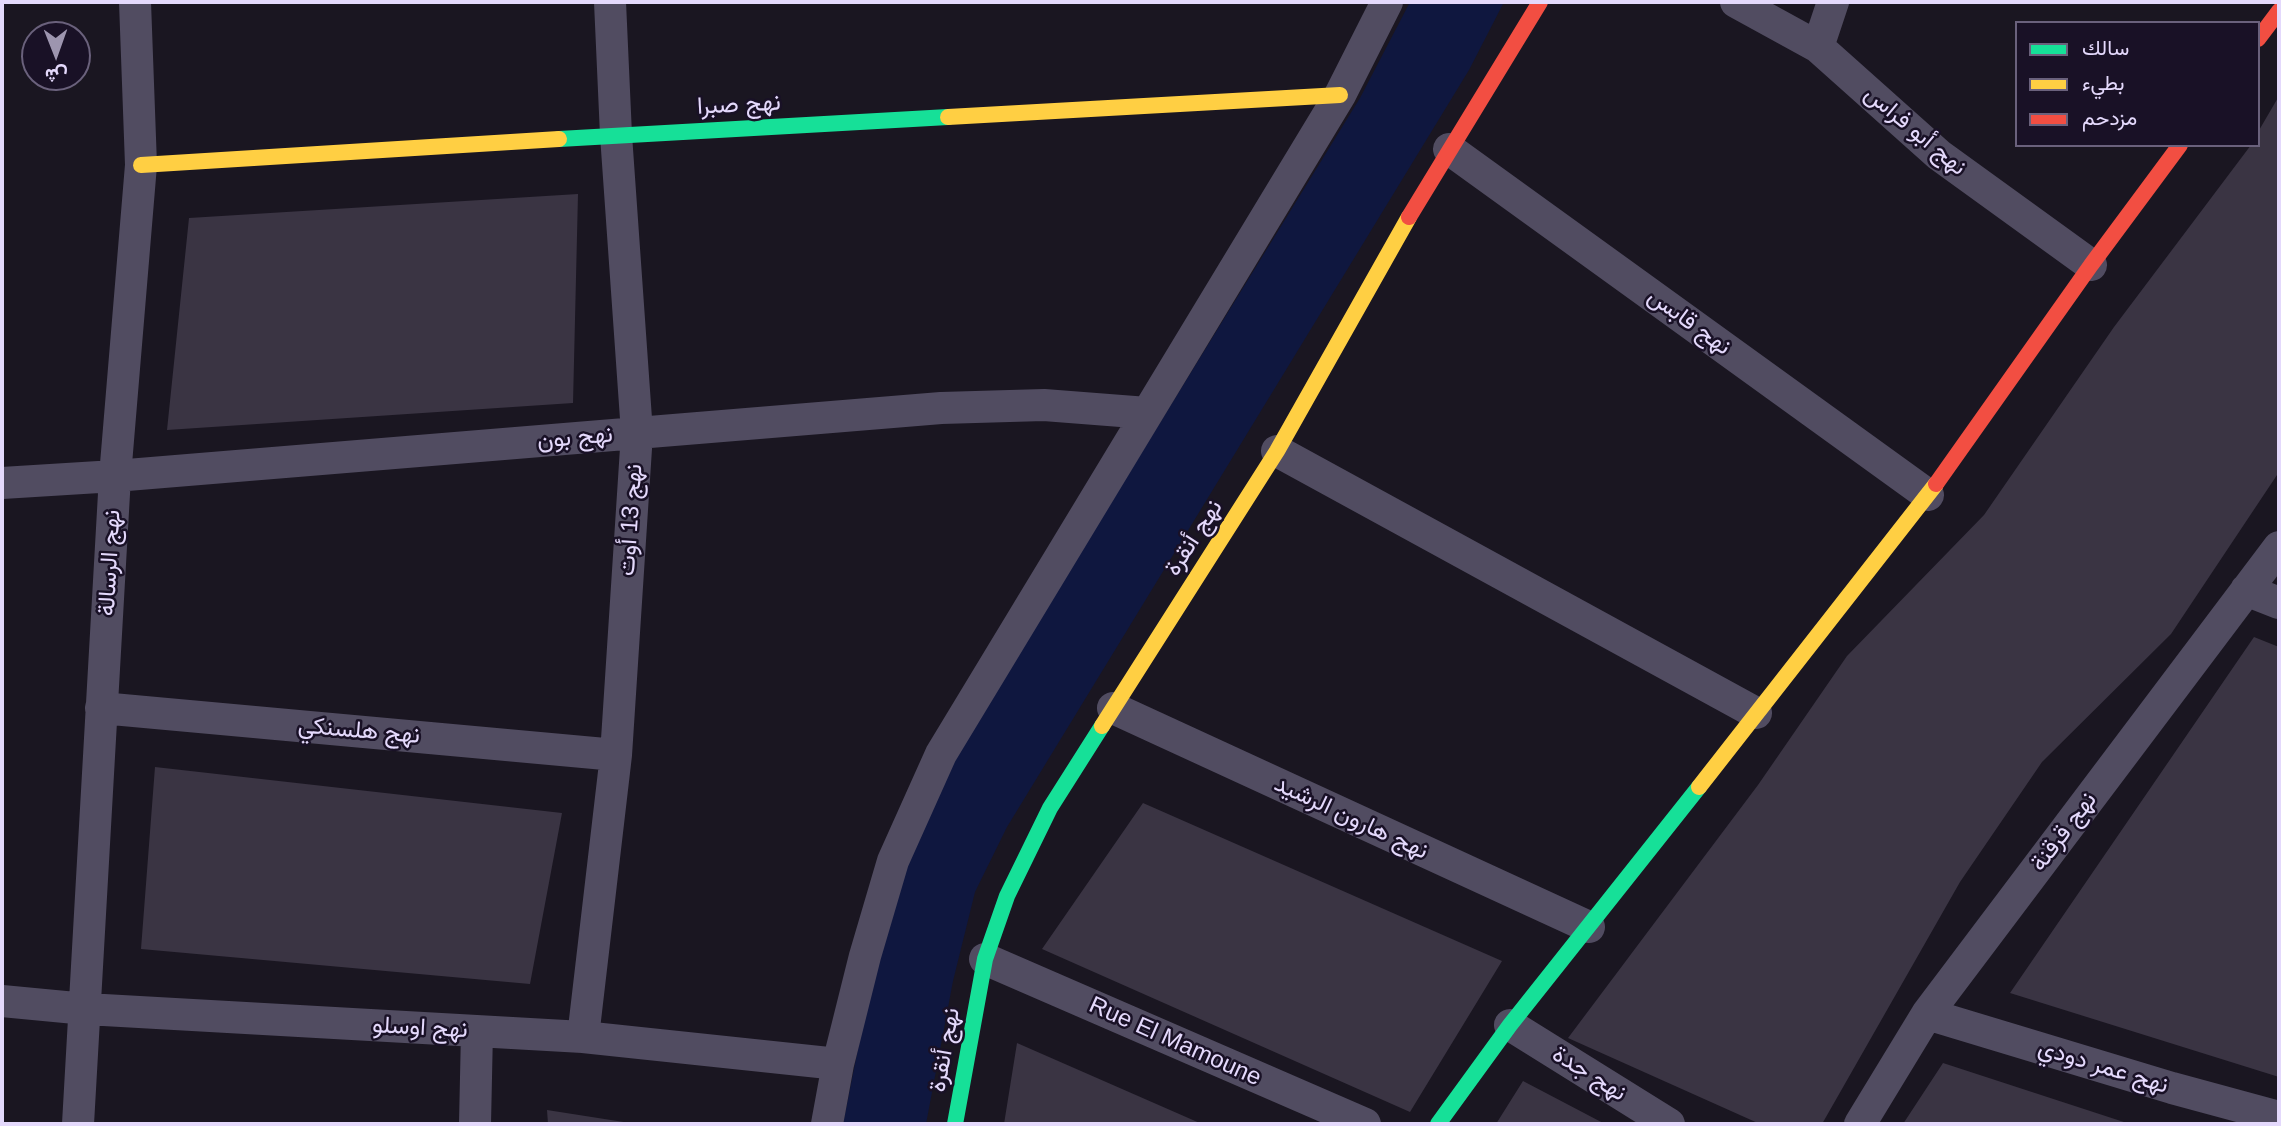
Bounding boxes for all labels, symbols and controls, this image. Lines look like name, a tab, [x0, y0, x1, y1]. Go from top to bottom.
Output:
north arrow	[21, 21, 91, 91]
legend	[2015, 21, 2260, 147]
text: سالك	[2082, 36, 2129, 59]
text: ش	[45, 65, 68, 86]
text: بطيء	[2082, 71, 2125, 94]
street label: نهج أبو فراس	[1858, 80, 1972, 182]
street label: نهج صبرا	[697, 88, 781, 122]
text: مزدحم	[2082, 106, 2137, 129]
street label: نهج قابس	[1642, 282, 1736, 362]
street label: نهج بون	[536, 420, 614, 456]
street label: نهج 13 أوت	[613, 463, 649, 577]
street label: نهج أنقرة	[1159, 495, 1229, 581]
street label: نهج الرسالة	[93, 509, 127, 617]
street label: نهج هلسنكي	[297, 711, 421, 751]
street label: نهج هارون الرشيد	[1269, 770, 1433, 866]
street label: نهج قرقنة	[2025, 787, 2103, 877]
street label: Rue El Mamoune	[1084, 991, 1266, 1093]
street label: نهج أنقرة	[923, 1006, 967, 1094]
street label: نهج اوسلو	[372, 1011, 468, 1045]
street label: نهج عمر دودي	[2034, 1034, 2172, 1100]
street label: نهج جدة	[1547, 1040, 1631, 1108]

